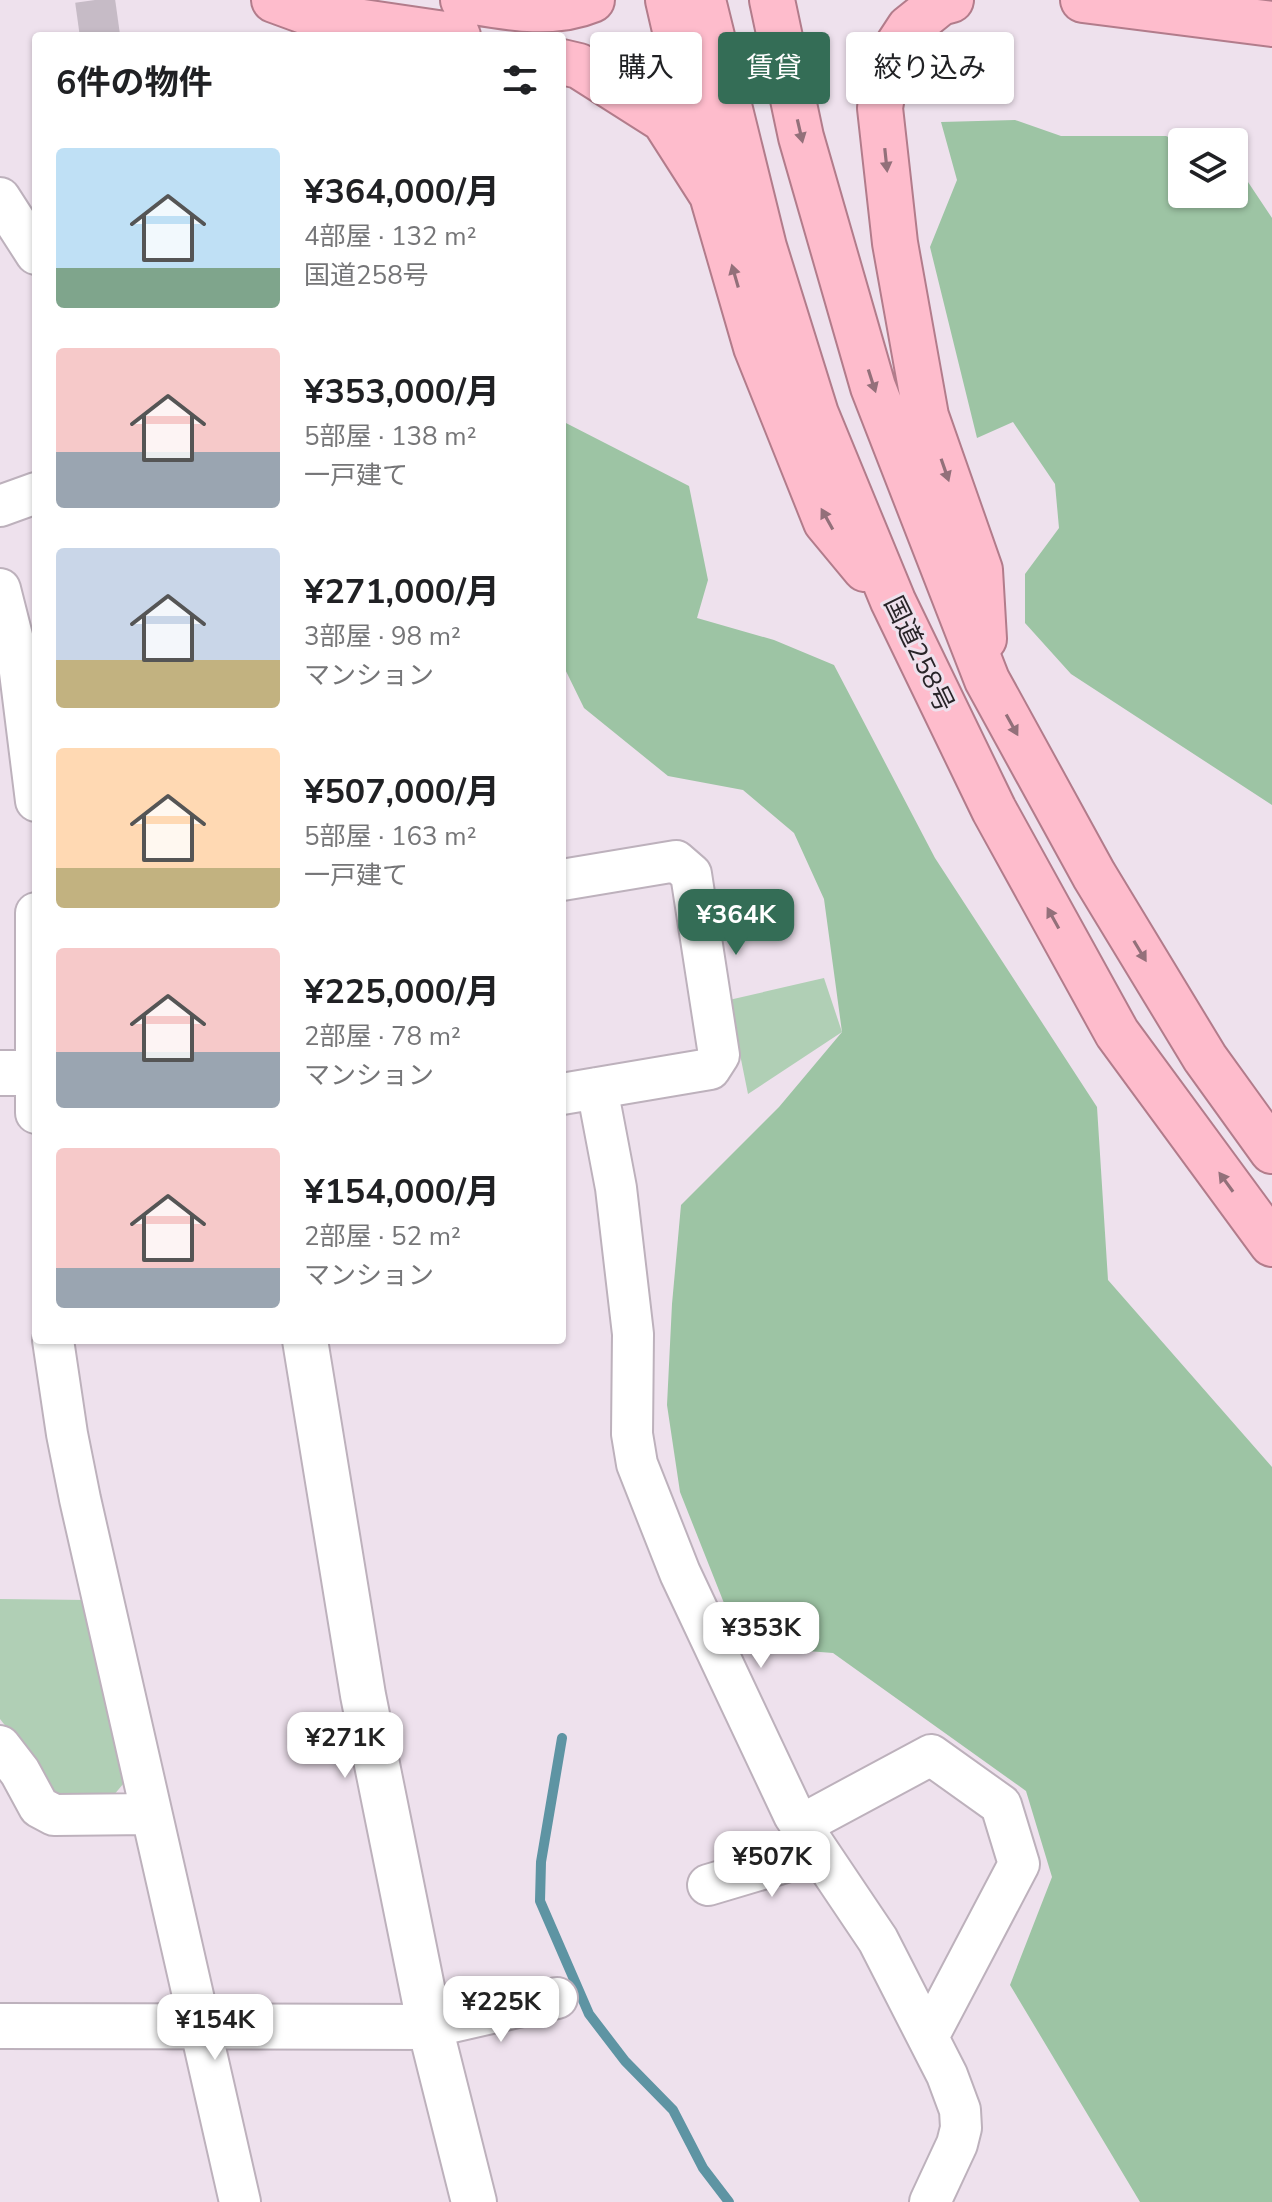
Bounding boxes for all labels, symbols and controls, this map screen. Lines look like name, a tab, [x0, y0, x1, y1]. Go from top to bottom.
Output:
chip: 購入	[590, 32, 702, 104]
chip: 賃貸	[718, 32, 830, 104]
chip: 絞り込み	[846, 32, 1014, 104]
icon: filters	[498, 58, 542, 102]
text: 6件の物件	[56, 60, 212, 106]
one-way arrow	[794, 119, 807, 144]
map controls	[1168, 128, 1248, 208]
button: layers	[1168, 128, 1248, 208]
one-way arrow	[879, 148, 892, 173]
text: ¥364,000/月	[304, 169, 500, 215]
icon: home	[120, 180, 216, 276]
text: 4部屋 · 132 m²	[304, 219, 477, 254]
text: 国道258号	[304, 258, 429, 293]
one-way arrow	[729, 263, 741, 288]
text: ¥353,000/月	[304, 369, 500, 415]
one-way arrow	[866, 369, 879, 393]
icon: home	[120, 380, 216, 476]
text: 5部屋 · 138 m²	[304, 419, 477, 454]
text: 一戸建て	[304, 458, 408, 493]
one-way arrow	[939, 458, 951, 482]
one-way arrow	[820, 508, 834, 530]
text: ¥271,000/月	[304, 569, 500, 615]
icon: home	[120, 580, 216, 676]
street label: 国道258号	[876, 590, 962, 718]
text: 3部屋 · 98 m²	[304, 619, 461, 654]
text: マンション	[304, 658, 434, 693]
one-way arrow	[1004, 714, 1018, 736]
text: ¥507,000/月	[304, 769, 500, 815]
icon: home	[120, 780, 216, 876]
text: 5部屋 · 163 m²	[304, 819, 477, 854]
text: 一戸建て	[304, 858, 408, 893]
pin: ¥364K	[680, 889, 792, 957]
text: ¥364K	[696, 897, 776, 932]
one-way arrow	[1047, 906, 1060, 929]
one-way arrow	[1133, 940, 1147, 962]
text: ¥225,000/月	[304, 969, 500, 1015]
icon: home	[120, 980, 216, 1076]
text: 2部屋 · 78 m²	[304, 1019, 461, 1054]
text: マンション	[304, 1058, 434, 1093]
text: ¥154,000/月	[304, 1169, 500, 1215]
one-way arrow	[1218, 1172, 1234, 1192]
icon: home	[120, 1180, 216, 1276]
text: 2部屋 · 52 m²	[304, 1219, 461, 1254]
text: マンション	[304, 1258, 434, 1293]
pin: ¥353K	[705, 1602, 817, 1670]
text: ¥353K	[721, 1610, 801, 1645]
pin: ¥271K	[289, 1712, 401, 1780]
text: ¥271K	[305, 1720, 385, 1755]
pin: ¥507K	[716, 1831, 828, 1899]
text: ¥507K	[732, 1839, 812, 1874]
pin: ¥225K	[445, 1976, 557, 2044]
text: ¥225K	[461, 1984, 541, 2019]
pin: ¥154K	[159, 1994, 271, 2062]
text: ¥154K	[175, 2002, 255, 2037]

